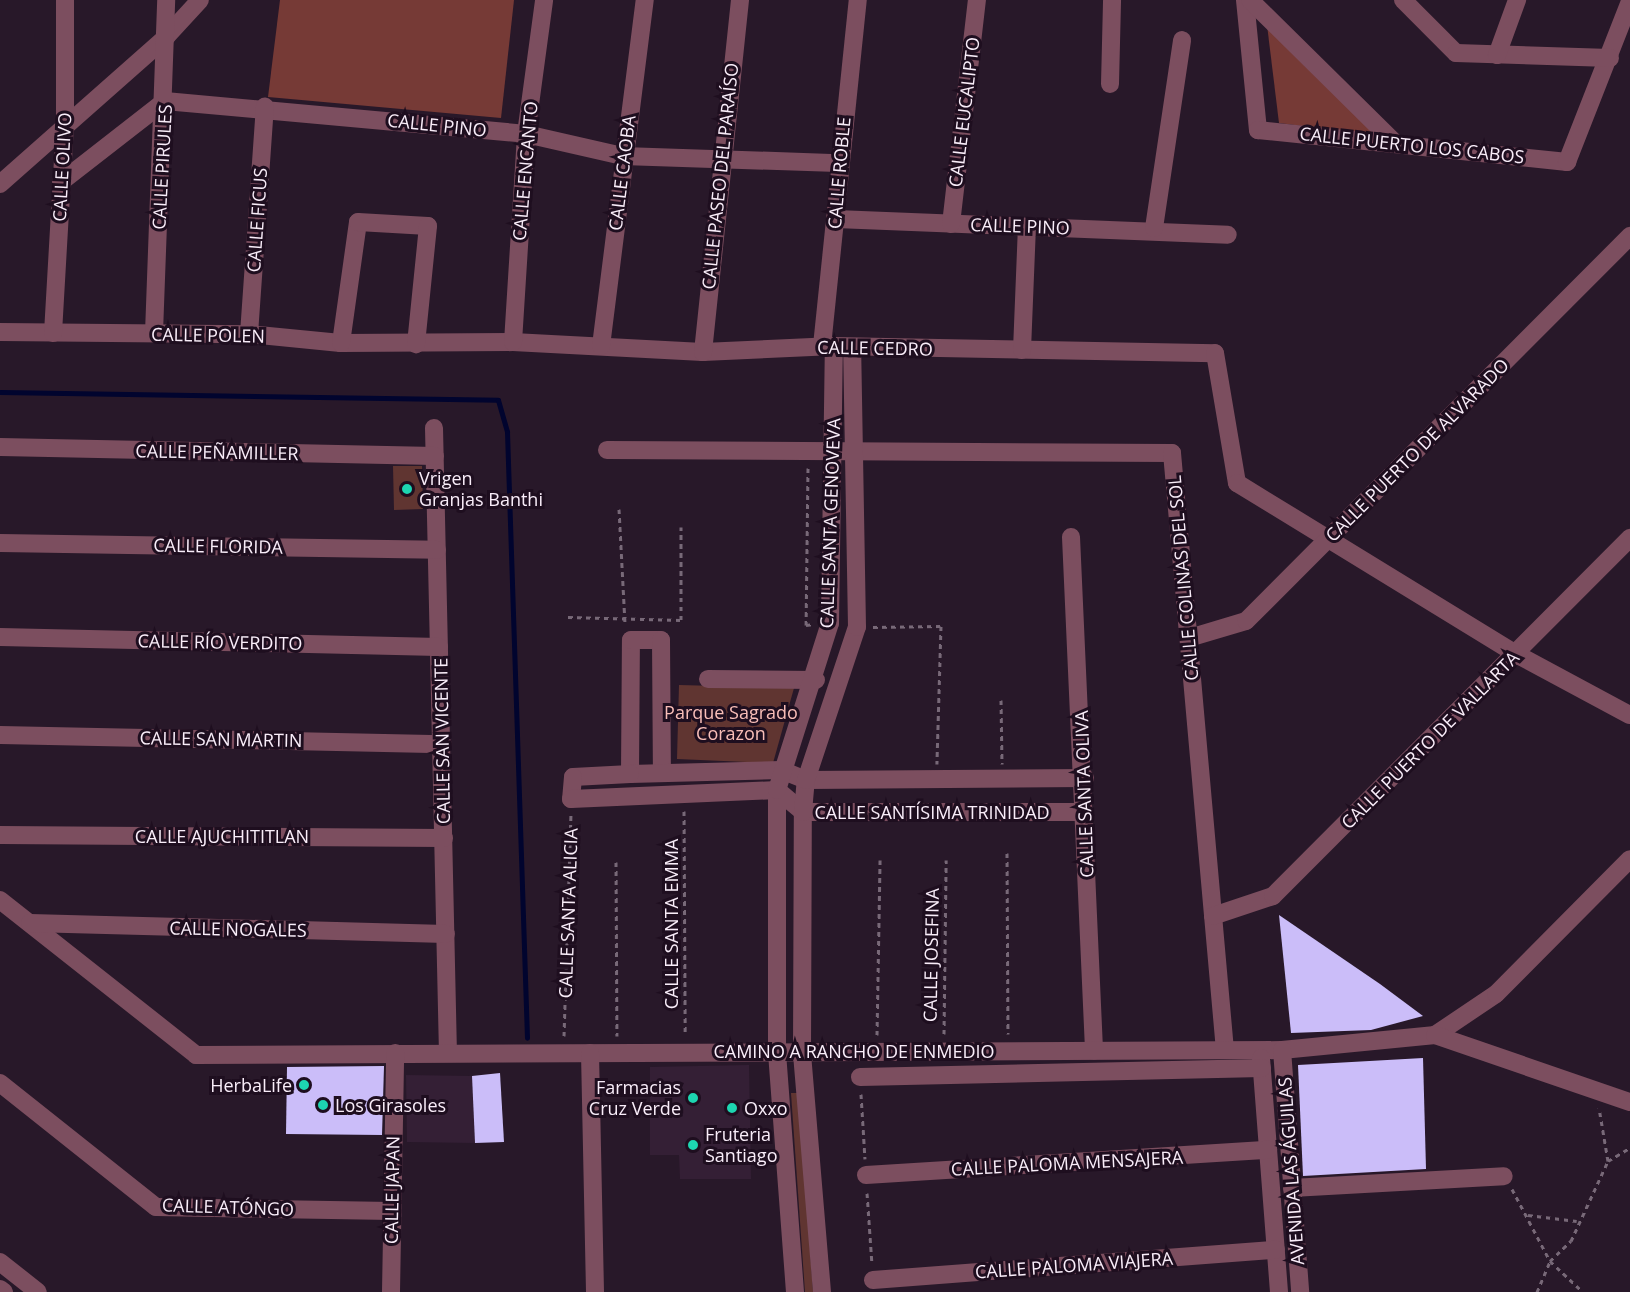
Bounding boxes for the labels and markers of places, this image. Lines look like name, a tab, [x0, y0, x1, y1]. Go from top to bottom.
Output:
place label: Vrigen Granjas Banthi	[419, 468, 543, 510]
marker: Vrigen Granjas Banthi	[400, 482, 414, 496]
place label: HerbaLife	[210, 1074, 292, 1096]
place label: Farmacias Cruz Verde	[589, 1077, 681, 1120]
marker: HerbaLife	[297, 1078, 311, 1092]
marker: Farmacias Cruz Verde	[686, 1091, 700, 1105]
place label: Los Girasoles	[335, 1094, 446, 1116]
place label: Oxxo	[744, 1097, 788, 1119]
marker: Los Girasoles	[316, 1098, 330, 1112]
marker: Oxxo	[725, 1101, 739, 1115]
place label: Fruteria Santiago	[705, 1124, 777, 1166]
marker: Fruteria Santiago	[686, 1138, 700, 1152]

